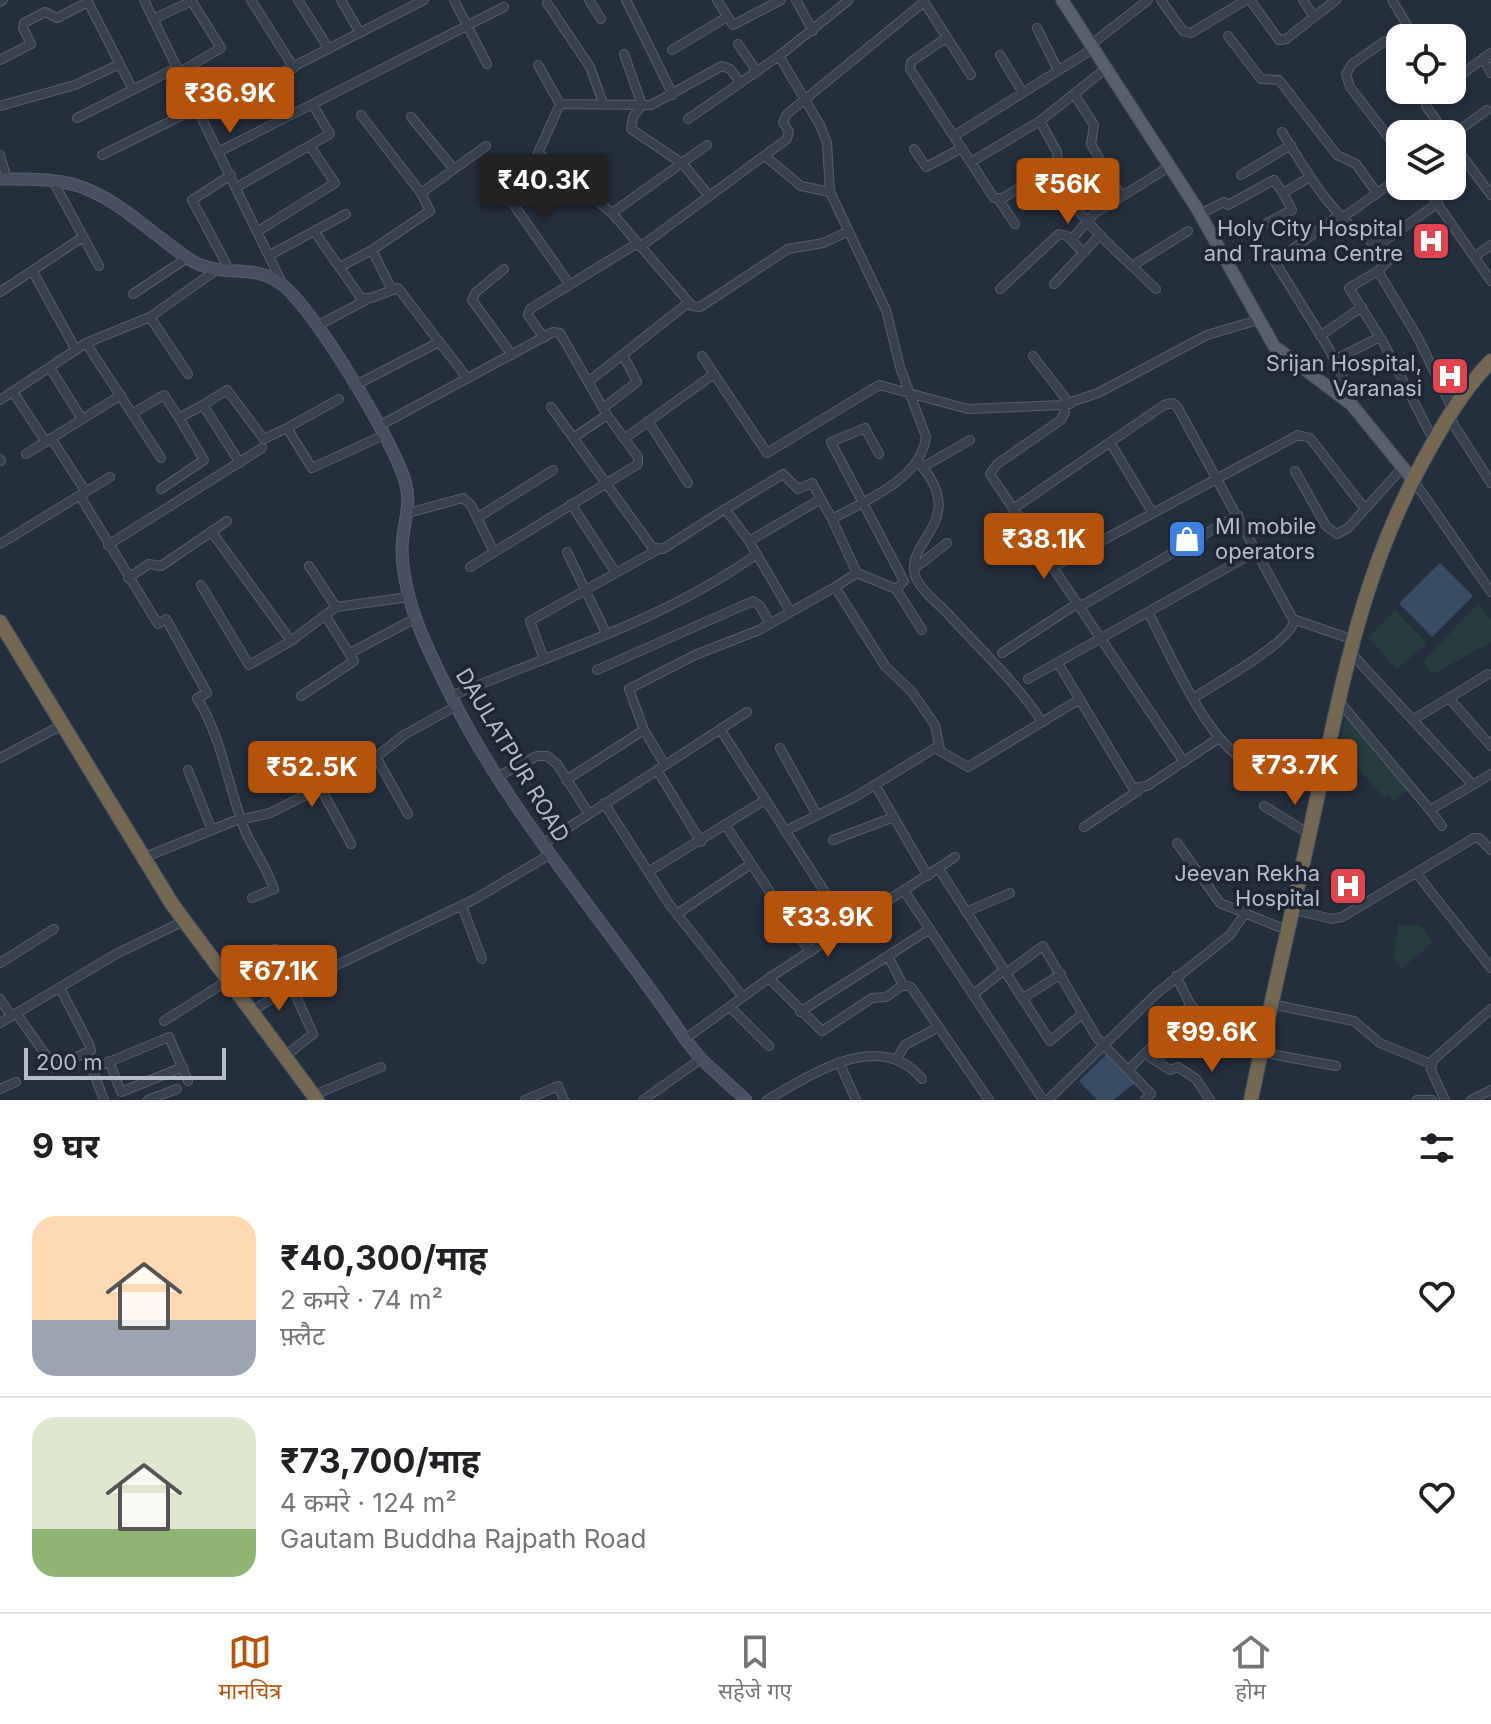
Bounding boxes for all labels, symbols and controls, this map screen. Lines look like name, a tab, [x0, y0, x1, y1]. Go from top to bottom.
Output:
map controls	[1386, 24, 1466, 200]
button: locate	[1386, 24, 1466, 104]
pin: ₹36.9K	[165, 67, 295, 135]
text: ₹36.9K	[184, 77, 276, 108]
button: layers	[1386, 120, 1466, 200]
pin: ₹40.3K	[479, 154, 609, 222]
pin: ₹56K	[1021, 158, 1115, 226]
text: ₹40.3K	[498, 164, 590, 195]
text: ₹56K	[1034, 168, 1102, 199]
place label: Holy City Hospital and Trauma Centre	[1204, 215, 1403, 266]
hospital icon: Holy City Hospital and Trauma Centre	[1410, 220, 1452, 262]
place label: Srijan Hospital, Varanasi	[1266, 350, 1422, 401]
hospital icon: Srijan Hospital, Varanasi	[1429, 355, 1471, 397]
pin: ₹38.1K	[979, 513, 1109, 581]
place label: MI mobile operators	[1215, 513, 1316, 564]
shop icon: MI mobile operators	[1166, 518, 1208, 560]
text: ₹38.1K	[1002, 523, 1086, 554]
street label: DAULATPUR ROAD	[451, 663, 575, 847]
pin: ₹73.7K	[1230, 739, 1360, 807]
pin: ₹52.5K	[247, 741, 377, 809]
text: ₹73.7K	[1251, 749, 1339, 780]
text: ₹52.5K	[266, 751, 358, 782]
place label: Jeevan Rekha Hospital	[1174, 860, 1320, 911]
hospital icon: Jeevan Rekha Hospital	[1327, 865, 1369, 907]
pin: ₹33.9K	[763, 891, 893, 959]
text: ₹33.9K	[782, 901, 874, 932]
pin: ₹67.1K	[214, 945, 344, 1013]
text: ₹67.1K	[239, 955, 319, 986]
pin: ₹99.6K	[1147, 1006, 1277, 1074]
text: ₹99.6K	[1166, 1016, 1258, 1047]
scale bar	[24, 1044, 226, 1080]
text: 200 m	[36, 1049, 103, 1075]
text: 9 घर	[32, 1125, 99, 1166]
icon: filters	[1415, 1126, 1459, 1170]
text: ₹40,300/माह	[280, 1237, 487, 1278]
icon: home	[96, 1248, 192, 1344]
icon: heart	[1415, 1274, 1459, 1318]
text: 2 कमरे · 74 m²	[280, 1284, 443, 1315]
text: फ़्लैट	[280, 1320, 325, 1351]
text: ₹73,700/माह	[280, 1440, 480, 1481]
icon: home	[96, 1449, 192, 1545]
icon: heart	[1415, 1475, 1459, 1519]
text: 4 कमरे · 124 m²	[280, 1487, 457, 1518]
text: Gautam Buddha Rajpath Road	[280, 1523, 646, 1554]
tab: मानचित्र	[218, 1630, 281, 1708]
tab: सहेजे गए	[718, 1630, 792, 1708]
tab: होम	[1229, 1630, 1273, 1708]

